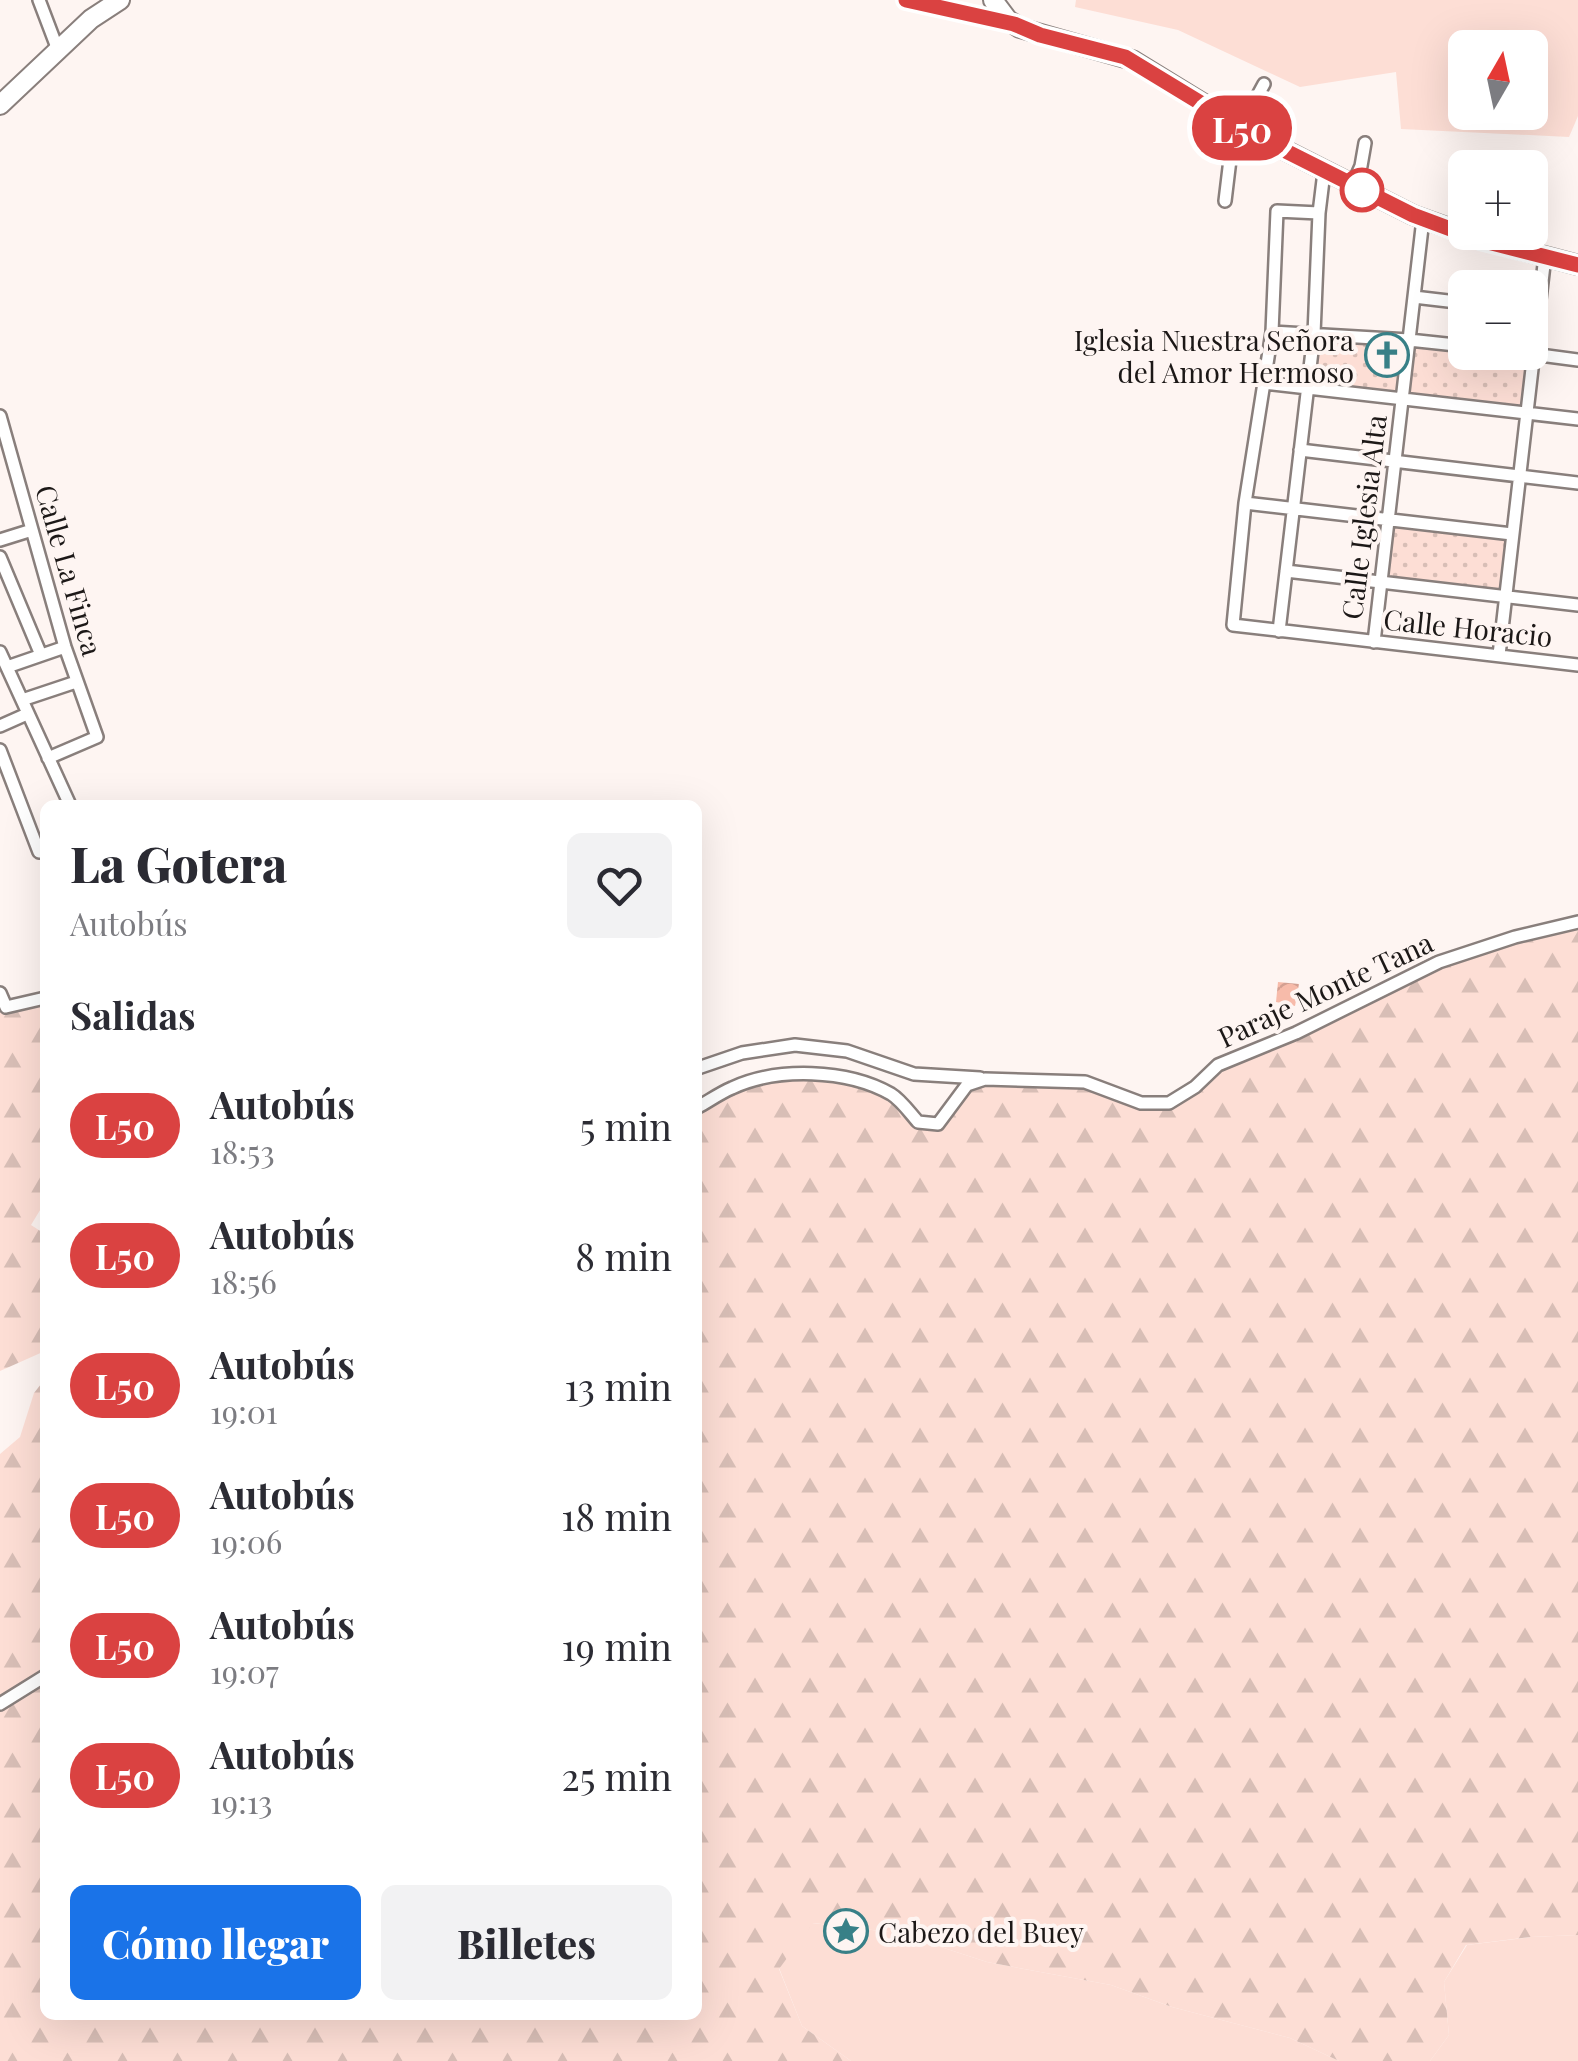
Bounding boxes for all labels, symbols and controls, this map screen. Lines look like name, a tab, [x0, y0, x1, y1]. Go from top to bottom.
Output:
north arrow	[1448, 30, 1548, 130]
map controls	[1448, 30, 1548, 370]
line badge: L50	[1184, 96, 1300, 160]
text: L50	[1212, 105, 1272, 152]
button: +	[1448, 150, 1548, 250]
unlabelled marker	[1341, 169, 1383, 211]
button: −	[1448, 270, 1548, 370]
place label: Iglesia Nuestra Señora del Amor Hermoso	[1074, 321, 1354, 390]
church icon: Iglesia Nuestra Señora del Amor Hermoso	[1364, 332, 1410, 378]
street label: Calle Iglesia Alta	[1332, 413, 1394, 621]
street label: Calle La Finca	[28, 481, 112, 660]
street label: Calle Horacio	[1382, 600, 1554, 654]
text: La Gotera	[70, 831, 287, 895]
button: heart	[567, 833, 672, 938]
text: Autobús	[70, 901, 188, 944]
street label: Paraje Monte Tana	[1212, 923, 1438, 1055]
text: Salidas	[70, 989, 196, 1040]
text: Autobús	[210, 1078, 355, 1129]
text: 5 min	[580, 1100, 672, 1151]
text: L50	[95, 1102, 155, 1149]
text: 18:53	[210, 1129, 275, 1172]
text: Autobús	[210, 1208, 355, 1259]
text: 8 min	[575, 1230, 672, 1281]
text: L50	[95, 1232, 155, 1279]
text: 18:56	[210, 1259, 277, 1302]
text: Autobús	[210, 1338, 355, 1389]
text: 13 min	[564, 1360, 672, 1411]
text: L50	[95, 1362, 155, 1409]
text: 19:01	[210, 1389, 278, 1432]
text: Autobús	[210, 1468, 355, 1519]
text: 18 min	[561, 1490, 672, 1541]
text: L50	[95, 1492, 155, 1539]
text: 19:06	[210, 1519, 282, 1562]
text: Autobús	[210, 1598, 355, 1649]
text: 19 min	[562, 1620, 672, 1671]
text: L50	[95, 1622, 155, 1669]
text: 19:07	[210, 1649, 279, 1692]
text: Autobús	[210, 1728, 355, 1779]
text: 25 min	[562, 1750, 672, 1801]
text: L50	[95, 1752, 155, 1799]
text: 19:13	[210, 1779, 272, 1822]
button: Cómo llegar	[70, 1885, 361, 2000]
button: Billetes	[381, 1885, 672, 2000]
place icon: Cabezo del Buey	[823, 1908, 869, 1954]
place label: Cabezo del Buey	[878, 1913, 1084, 1950]

